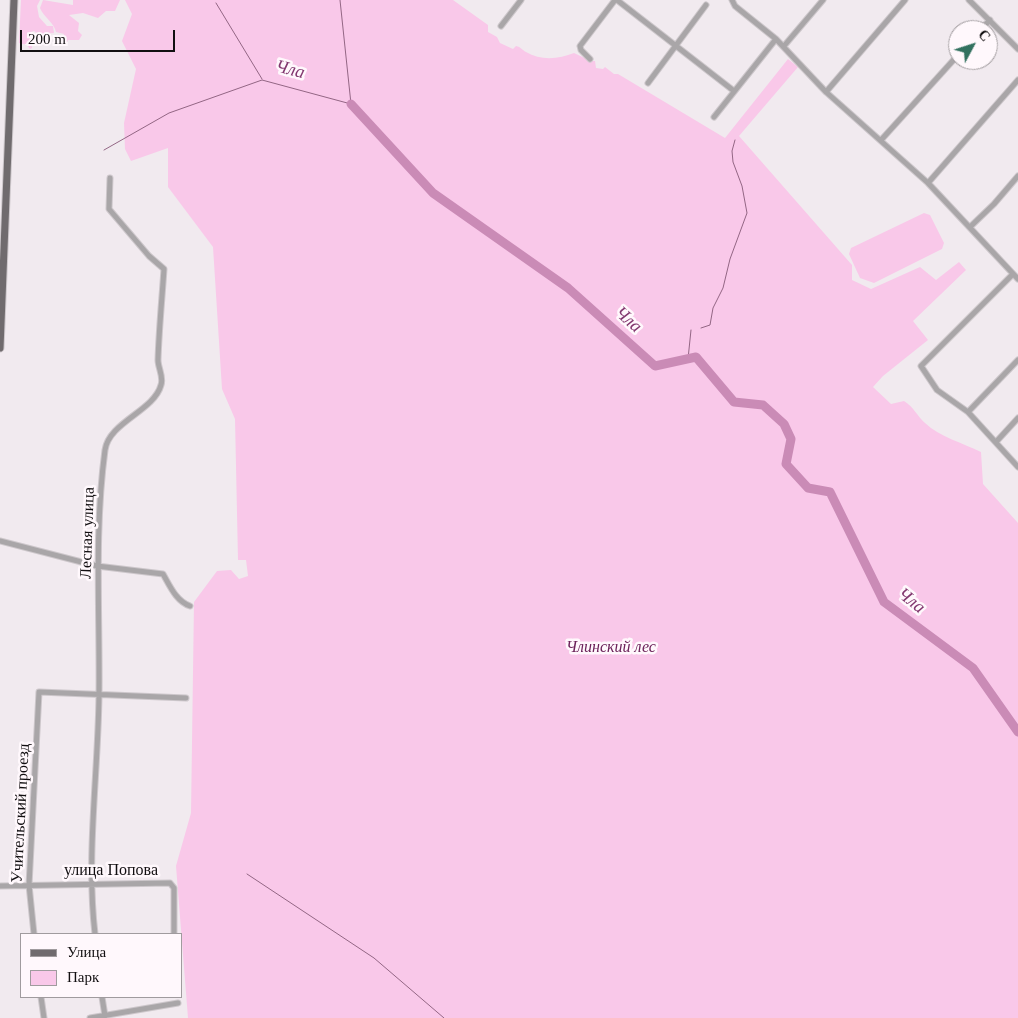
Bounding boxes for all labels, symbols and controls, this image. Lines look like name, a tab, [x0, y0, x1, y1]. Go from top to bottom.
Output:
scale bar	[22, 20, 178, 52]
north arrow	[948, 20, 998, 70]
text: С	[975, 27, 993, 44]
text: 200 m	[28, 31, 66, 47]
water label: Чла	[273, 56, 307, 84]
water label: Чла	[610, 302, 646, 338]
street label: Лесная улица	[77, 487, 99, 579]
water label: Чла	[893, 583, 929, 619]
park label: Члинский лес	[566, 638, 656, 658]
street label: Учительский проезд	[8, 743, 34, 883]
street label: улица Попова	[64, 861, 158, 881]
legend	[20, 933, 182, 998]
text: Улица	[67, 944, 106, 960]
text: Парк	[67, 969, 99, 985]

